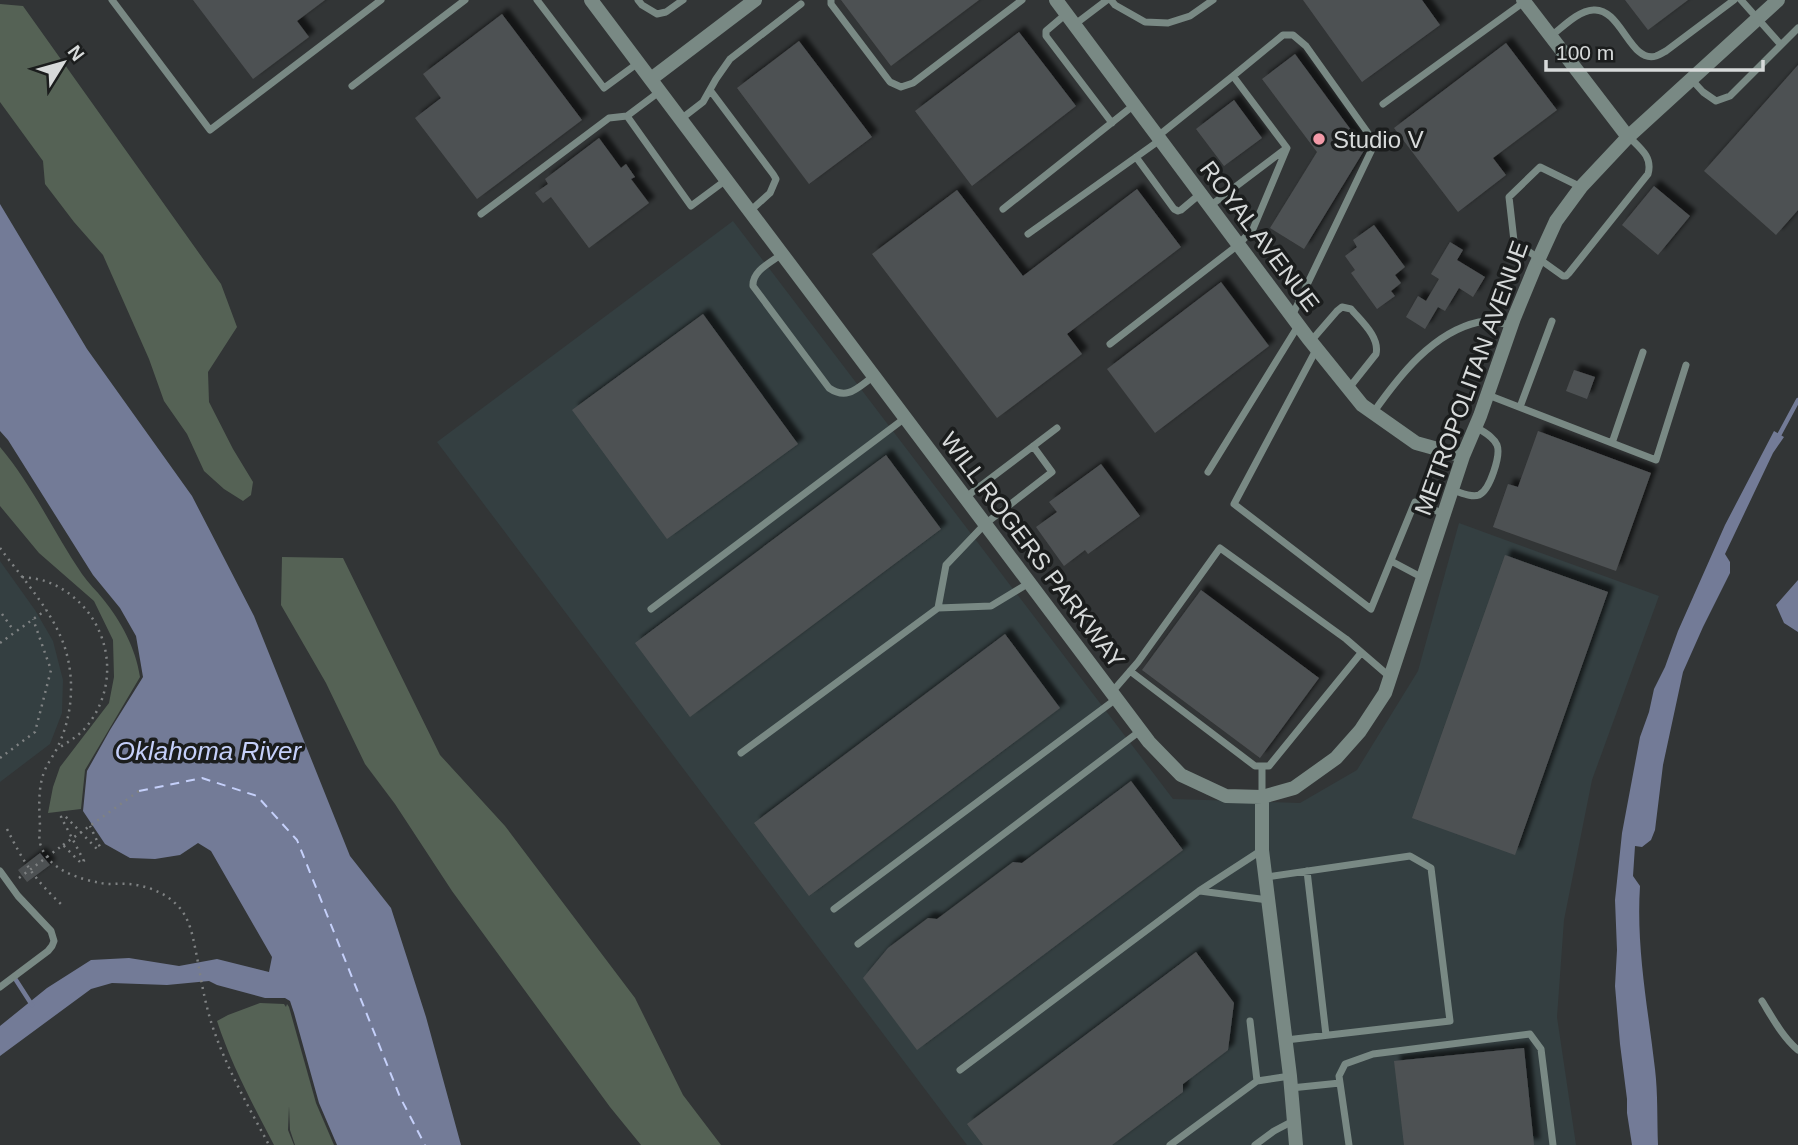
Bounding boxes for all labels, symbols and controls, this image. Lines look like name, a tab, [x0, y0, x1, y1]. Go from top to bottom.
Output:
north arrow	[28, 28, 98, 98]
scale bar	[1546, 28, 1763, 72]
text: N	[64, 41, 89, 65]
text: 100 m	[1556, 41, 1614, 64]
place label: Studio V	[1333, 126, 1424, 153]
marker: Studio V	[1311, 131, 1327, 147]
street label: ROYAL AVENUE	[1195, 156, 1325, 316]
street label: METROPOLITAN AVENUE	[1409, 237, 1533, 519]
street label: WILL ROGERS PARKWAY	[936, 427, 1130, 673]
water label: Oklahoma River	[115, 736, 303, 766]

